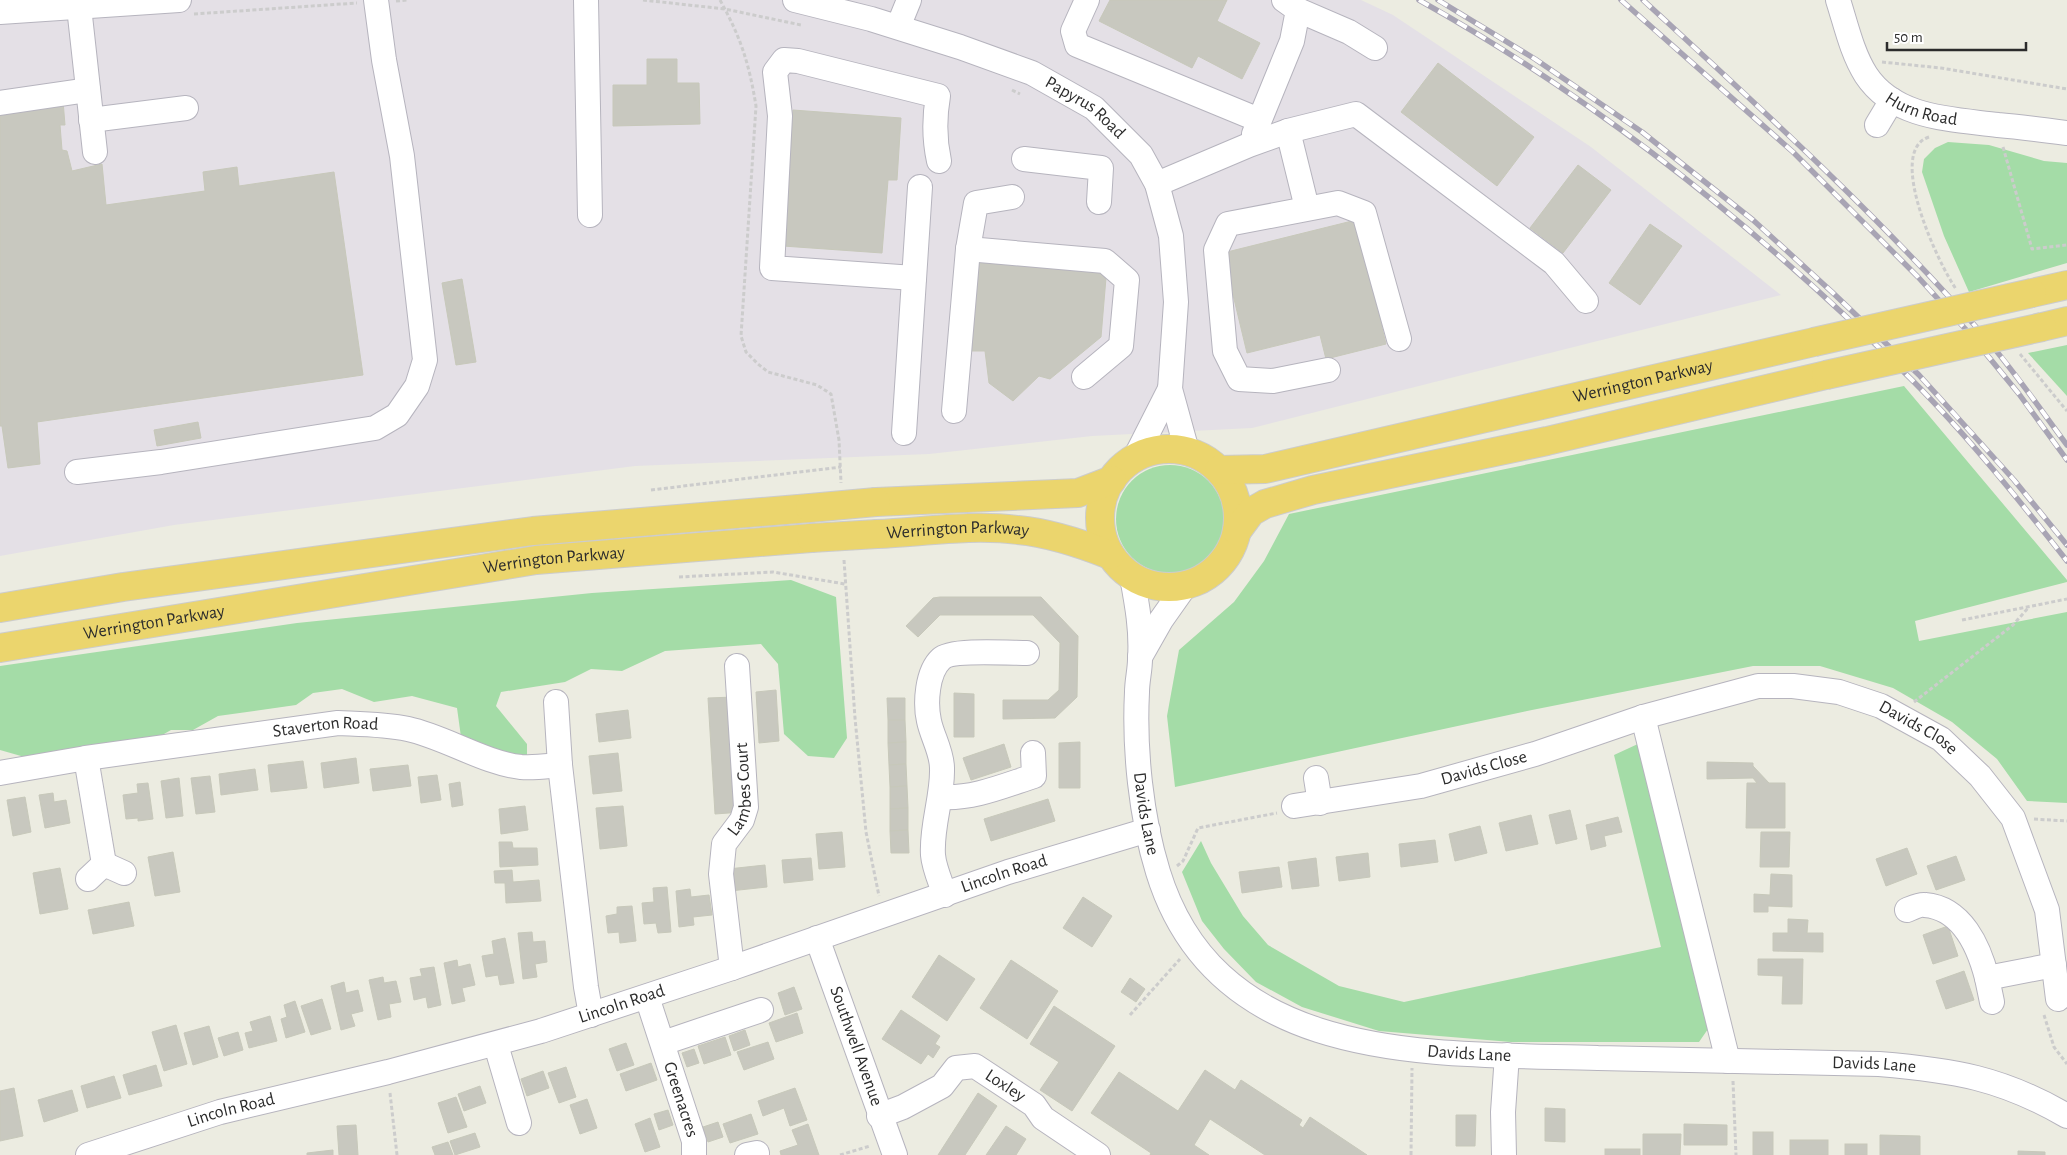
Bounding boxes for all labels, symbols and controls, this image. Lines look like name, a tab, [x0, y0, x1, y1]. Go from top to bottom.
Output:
scale bar	[1887, 20, 2026, 52]
text: 50 m	[1894, 30, 1923, 45]
street label: Papyrus Road	[1042, 73, 1128, 142]
street label: Hurn Road	[1882, 89, 1959, 129]
street label: Werrington Parkway	[1571, 357, 1715, 406]
street label: Werrington Parkway	[886, 519, 1031, 543]
street label: Werrington Parkway	[482, 544, 626, 578]
street label: Werrington Parkway	[82, 602, 226, 643]
street label: Davids Close	[1876, 698, 1961, 758]
street label: Staverton Road	[272, 714, 379, 741]
street label: Lambes Court	[724, 742, 755, 840]
street label: Davids Close	[1439, 748, 1529, 789]
street label: Davids Lane	[1130, 771, 1162, 857]
street label: Lincoln Road	[959, 852, 1049, 897]
street label: Lincoln Road	[576, 982, 667, 1027]
street label: Southwell Avenue	[826, 984, 886, 1108]
street label: Davids Lane	[1426, 1042, 1512, 1065]
street label: Davids Lane	[1832, 1054, 1917, 1076]
street label: Greenacres	[660, 1060, 701, 1140]
street label: Loxley	[982, 1066, 1029, 1106]
street label: Lincoln Road	[185, 1090, 276, 1131]

